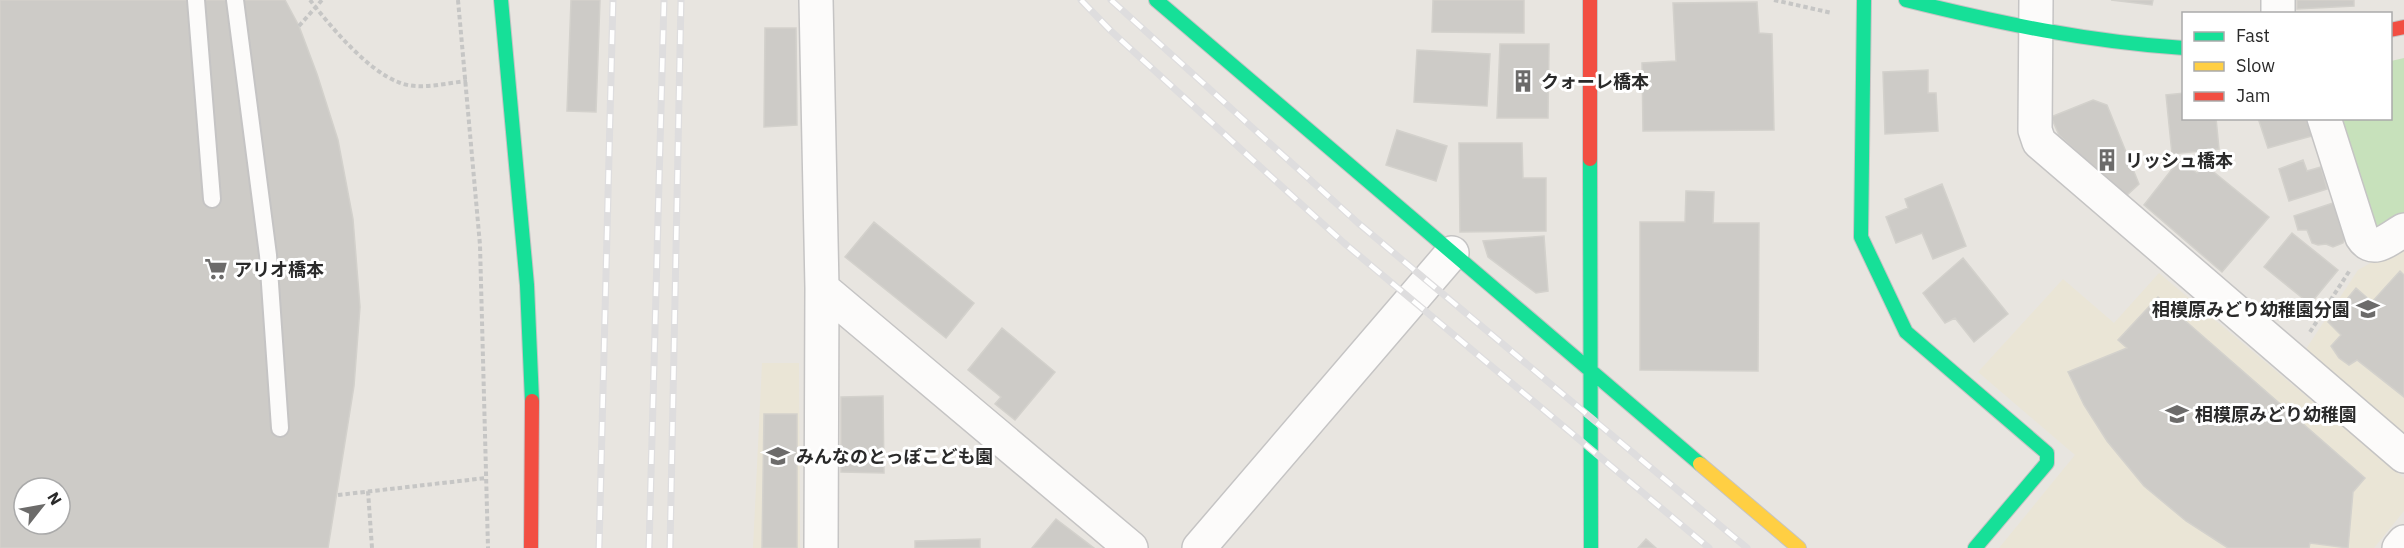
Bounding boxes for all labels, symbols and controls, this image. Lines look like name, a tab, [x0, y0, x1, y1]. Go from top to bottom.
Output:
legend	[2182, 12, 2392, 120]
text: Fast	[2236, 24, 2270, 47]
text: Slow	[2236, 54, 2275, 77]
building icon: クォーレ橋本	[1510, 68, 1536, 94]
place label: クォーレ橋本	[1541, 70, 1649, 93]
text: Jam	[2236, 84, 2271, 107]
building icon: リッシュ橋本	[2094, 147, 2120, 173]
place label: リッシュ橋本	[2125, 149, 2233, 172]
supermarket icon: アリオ橋本	[203, 256, 229, 282]
place label: アリオ橋本	[234, 258, 324, 281]
school or university icon: 相模原みどり幼稚園分園	[2355, 296, 2381, 322]
place label: 相模原みどり幼稚園分園	[2152, 298, 2350, 321]
school or university icon: 相模原みどり幼稚園	[2164, 401, 2190, 427]
place label: 相模原みどり幼稚園	[2195, 403, 2357, 426]
school or university icon: みんなのとっぽこども園	[765, 443, 791, 469]
place label: みんなのとっぽこども園	[796, 445, 993, 468]
north arrow	[12, 476, 72, 536]
text: N	[43, 488, 66, 508]

